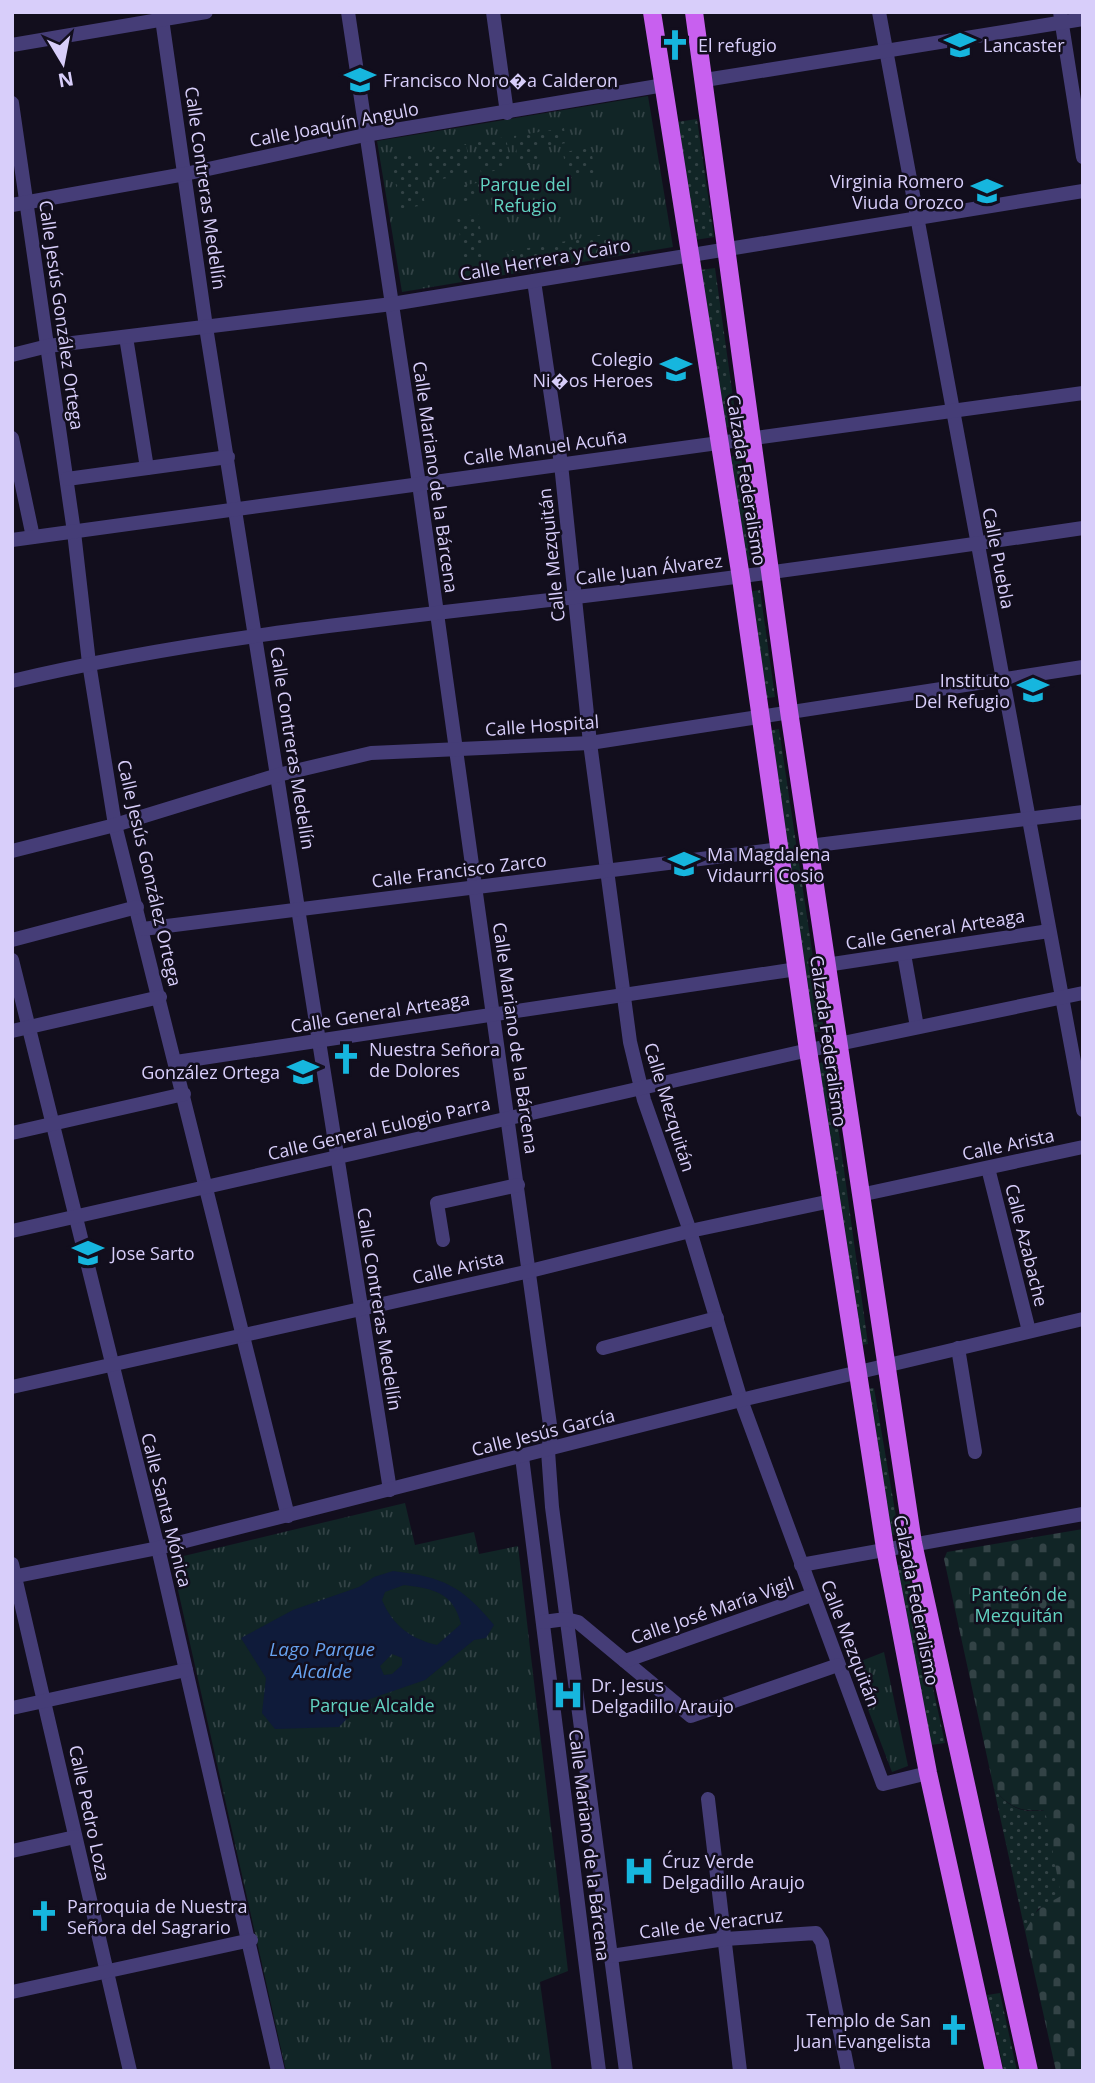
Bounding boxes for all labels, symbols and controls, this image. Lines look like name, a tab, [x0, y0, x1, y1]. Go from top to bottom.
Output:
north arrow	[28, 28, 98, 98]
church icon: El refugio	[658, 28, 692, 62]
school or university icon: Lancaster	[943, 28, 977, 62]
place label: El refugio	[698, 33, 777, 57]
place label: Lancaster	[983, 33, 1065, 57]
school or university icon: Francisco Noro�a Calderon	[343, 63, 377, 97]
text: N	[56, 66, 76, 94]
place label: Francisco Noro�a Calderon	[383, 68, 618, 92]
street label: Calle Contreras Medellín	[180, 85, 232, 291]
street label: Calle Joaquín Angulo	[247, 96, 421, 152]
place label: Virginia Romero Viuda Orozco	[830, 169, 964, 214]
park label: Parque del Refugio	[480, 172, 570, 217]
school or university icon: Virginia Romero Viuda Orozco	[970, 174, 1004, 208]
street label: Calle Jesús González Ortega	[34, 199, 90, 431]
street label: Calle Herrera y Cairo	[458, 232, 632, 286]
place label: Colegio Ni�os Heroes	[533, 347, 653, 392]
school or university icon: Colegio Ni�os Heroes	[659, 352, 693, 386]
street label: Calle Mariano de la Bárcena	[408, 360, 464, 594]
street label: Calzada Federalismo	[722, 393, 772, 567]
street label: Calle Manuel Acuña	[462, 424, 628, 470]
street label: Calle Mezquitán	[532, 487, 570, 623]
street label: Calle Puebla	[977, 505, 1021, 611]
street label: Calle Juan Álvarez	[574, 548, 724, 590]
street label: Calle Contreras Medellín	[265, 645, 321, 851]
place label: Instituto Del Refugio	[914, 668, 1010, 713]
school or university icon: Instituto Del Refugio	[1016, 673, 1050, 707]
street label: Calle Hospital	[484, 709, 600, 741]
street label: Calle Jesús González Ortega	[112, 757, 188, 989]
place label: Ma Magdalena Vidaurri Cosio	[707, 842, 831, 887]
street label: Calle Francisco Zarco	[370, 847, 548, 893]
school or university icon: Ma Magdalena Vidaurri Cosio	[667, 847, 701, 881]
street label: Calle General Arteaga	[844, 903, 1026, 955]
street label: Calle Mariano de la Bárcena	[488, 921, 544, 1155]
street label: Calzada Federalismo	[805, 954, 853, 1128]
street label: Calle General Arteaga	[289, 986, 471, 1038]
place label: Nuestra Señora de Dolores	[369, 1037, 500, 1082]
street label: Calle Mezquitán	[639, 1039, 701, 1175]
church icon: Nuestra Señora de Dolores	[329, 1042, 363, 1076]
school or university icon: González Ortega	[286, 1055, 320, 1089]
place label: González Ortega	[141, 1060, 280, 1084]
street label: Calle General Eulogio Parra	[265, 1091, 493, 1165]
street label: Calle Arista	[960, 1123, 1056, 1165]
street label: Calle Azabache	[1000, 1181, 1054, 1309]
street label: Calle Contreras Medellín	[352, 1206, 408, 1412]
school or university icon: Jose Sarto	[71, 1236, 105, 1270]
place label: Jose Sarto	[109, 1241, 195, 1265]
street label: Calle Arista	[410, 1245, 506, 1289]
street label: Calle Jesús García	[469, 1403, 617, 1461]
street label: Calle Santa Mónica	[136, 1430, 198, 1590]
street label: Calzada Federalismo	[889, 1513, 945, 1687]
street label: Calle José María Vigil	[627, 1571, 797, 1649]
street label: Calle Mezquitán	[816, 1576, 886, 1710]
park label: Panteón de Mezquitán	[971, 1582, 1067, 1627]
water label: Lago Parque Alcalde	[269, 1636, 375, 1684]
place label: Dr. Jesus Delgadillo Araujo	[591, 1673, 734, 1718]
hospital icon: Dr. Jesus Delgadillo Araujo	[551, 1678, 585, 1712]
park label: Parque Alcalde	[309, 1693, 435, 1717]
street label: Calle Mariano de la Bárcena	[564, 1728, 616, 1962]
street label: Calle Pedro Loza	[64, 1743, 116, 1883]
place label: Ćruz Verde Delgadillo Araujo	[662, 1849, 805, 1894]
hospital icon: Ćruz Verde Delgadillo Araujo	[622, 1854, 656, 1888]
place label: Parroquia de Nuestra Señora del Sagrario	[67, 1894, 248, 1939]
church icon: Parroquia de Nuestra Señora del Sagrario	[27, 1899, 61, 1933]
street label: Calle de Veracruz	[638, 1902, 784, 1944]
place label: Templo de San Juan Evangelista	[793, 2008, 931, 2053]
church icon: Templo de San Juan Evangelista	[937, 2013, 971, 2047]

